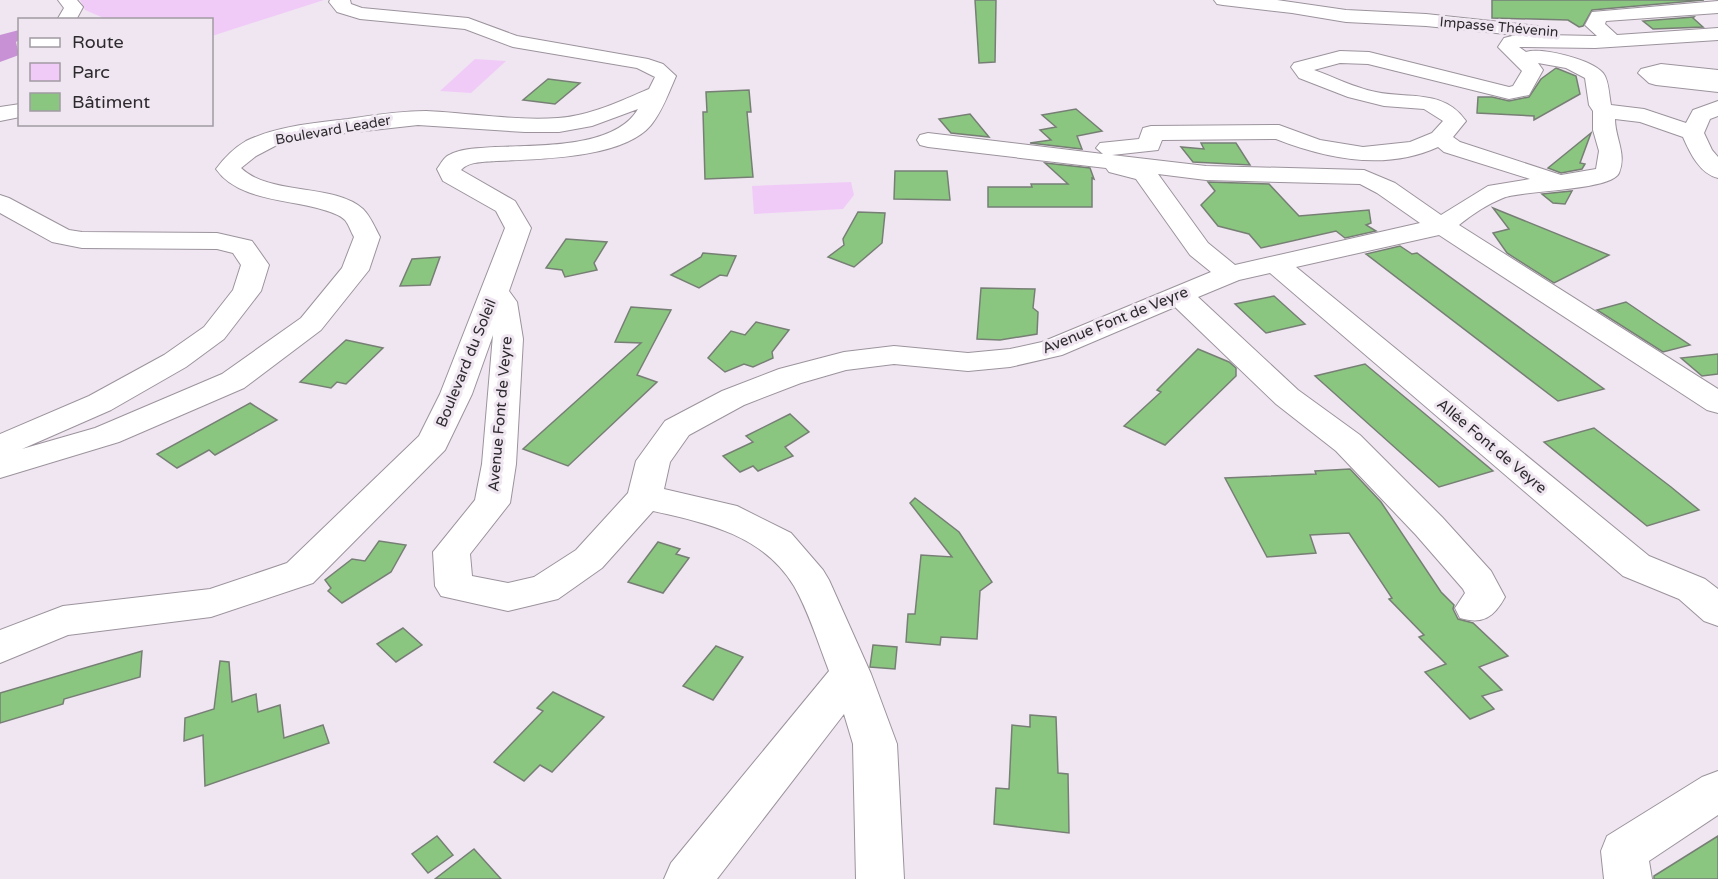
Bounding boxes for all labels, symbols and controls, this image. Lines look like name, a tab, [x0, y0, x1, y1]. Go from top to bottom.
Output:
street label: Impasse Thévenin	[1439, 13, 1559, 41]
legend	[18, 18, 213, 126]
text: Route	[72, 31, 124, 53]
text: Parc	[72, 61, 110, 83]
text: Bâtiment	[72, 91, 150, 113]
street label: Boulevard Leader	[274, 111, 393, 149]
street label: Avenue Font de Veyre	[1039, 282, 1191, 358]
street label: Boulevard du Soleil	[432, 296, 500, 430]
street label: Avenue Font de Veyre	[484, 336, 516, 492]
street label: Allée Font de Veyre	[1434, 395, 1550, 497]

